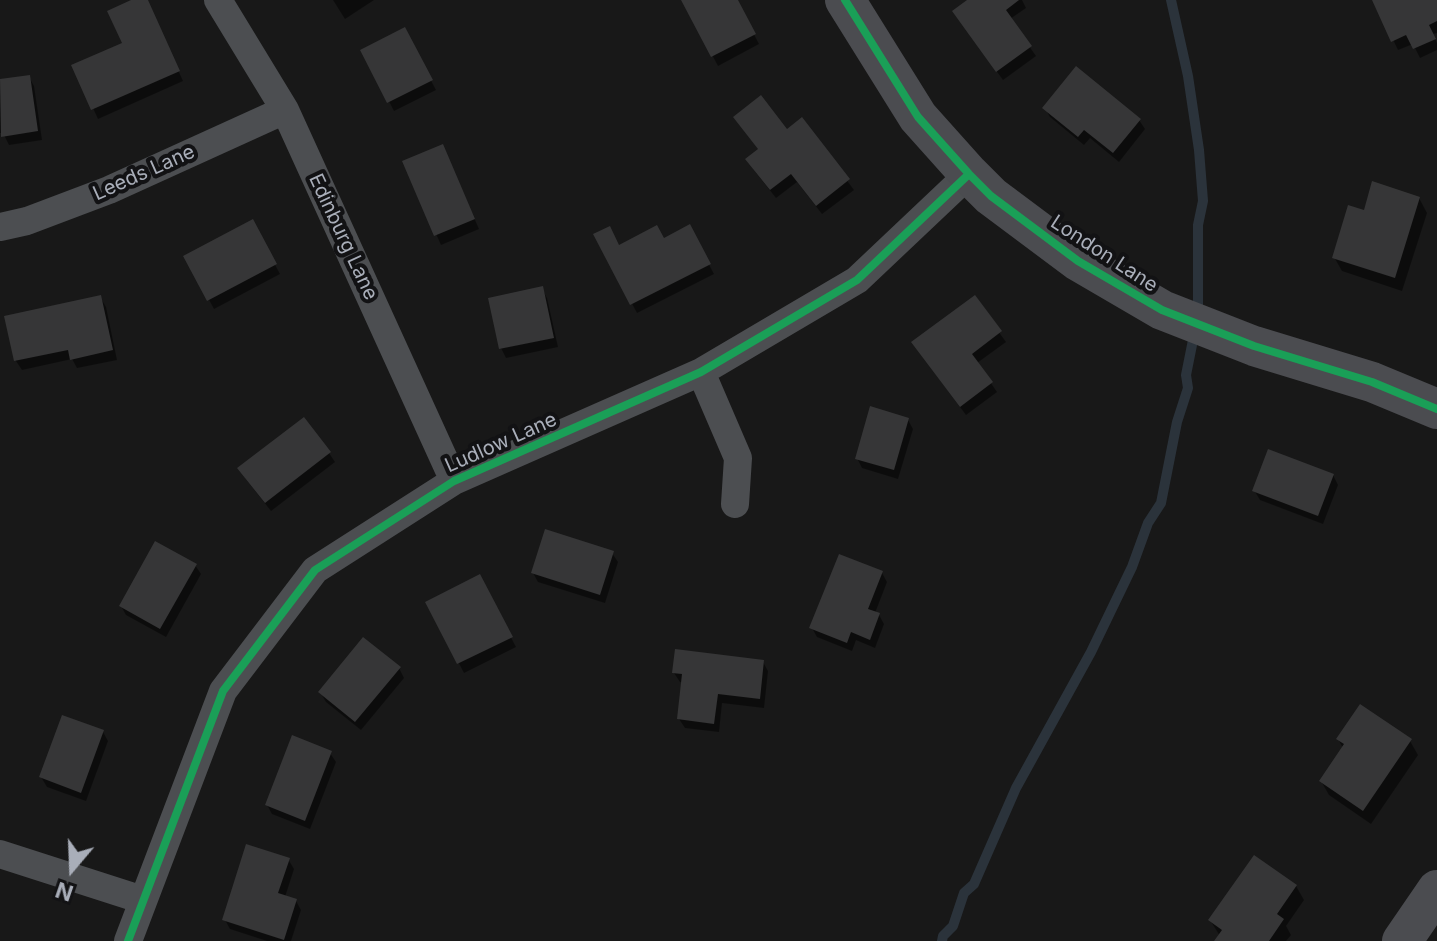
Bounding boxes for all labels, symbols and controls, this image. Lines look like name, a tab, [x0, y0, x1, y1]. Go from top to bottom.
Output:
street label: Leeds Lane	[89, 140, 199, 206]
street label: Edinburg Lane	[303, 170, 383, 304]
street label: London Lane	[1046, 210, 1162, 298]
street label: Ludlow Lane	[441, 408, 561, 478]
north arrow	[32, 829, 112, 909]
text: N	[52, 877, 76, 907]

